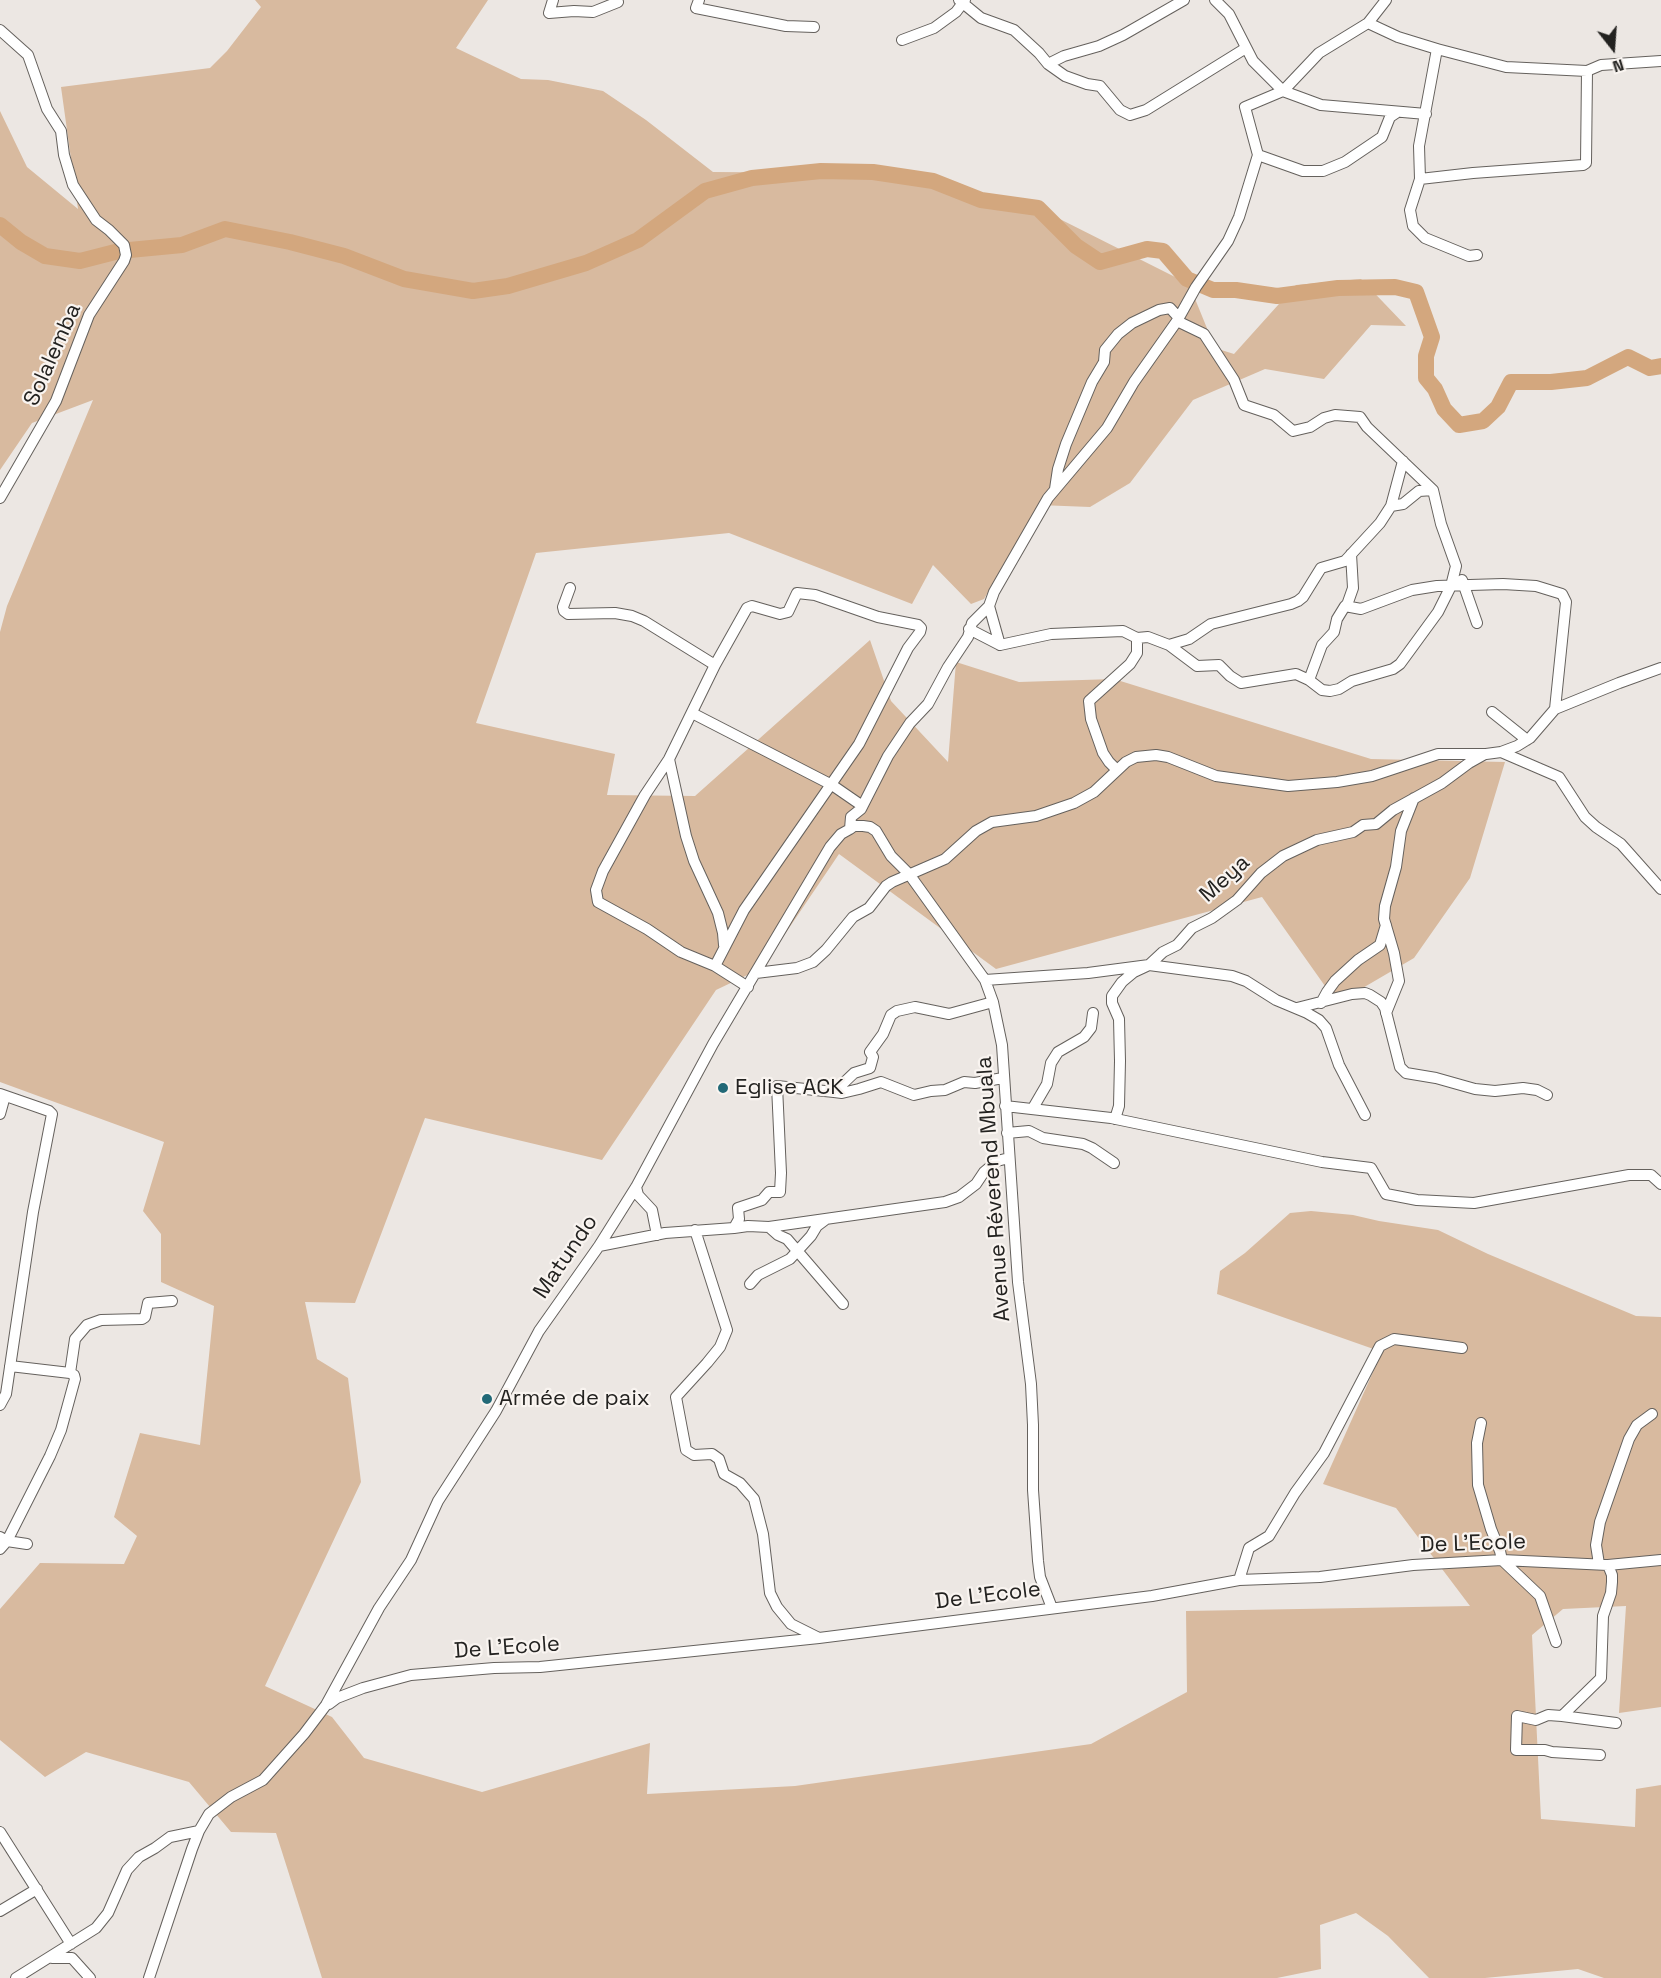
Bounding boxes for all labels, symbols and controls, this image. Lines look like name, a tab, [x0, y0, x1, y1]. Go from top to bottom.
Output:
north arrow	[1583, 18, 1643, 78]
text: N	[1610, 54, 1627, 77]
street label: Solalemba	[19, 300, 87, 410]
street label: Meya	[1195, 850, 1255, 908]
street label: Avenue Réverend Mbuala	[972, 1055, 1016, 1323]
place label: Eglise ACK	[735, 1075, 844, 1101]
marker: Eglise ACK	[716, 1081, 730, 1095]
street label: Matundo	[528, 1210, 604, 1304]
place label: Armée de paix	[499, 1386, 650, 1412]
marker: Armée de paix	[480, 1392, 494, 1406]
street label: De L'Ecole	[1420, 1529, 1526, 1559]
street label: De L'Ecole	[934, 1576, 1042, 1616]
street label: De L'Ecole	[453, 1631, 561, 1665]

